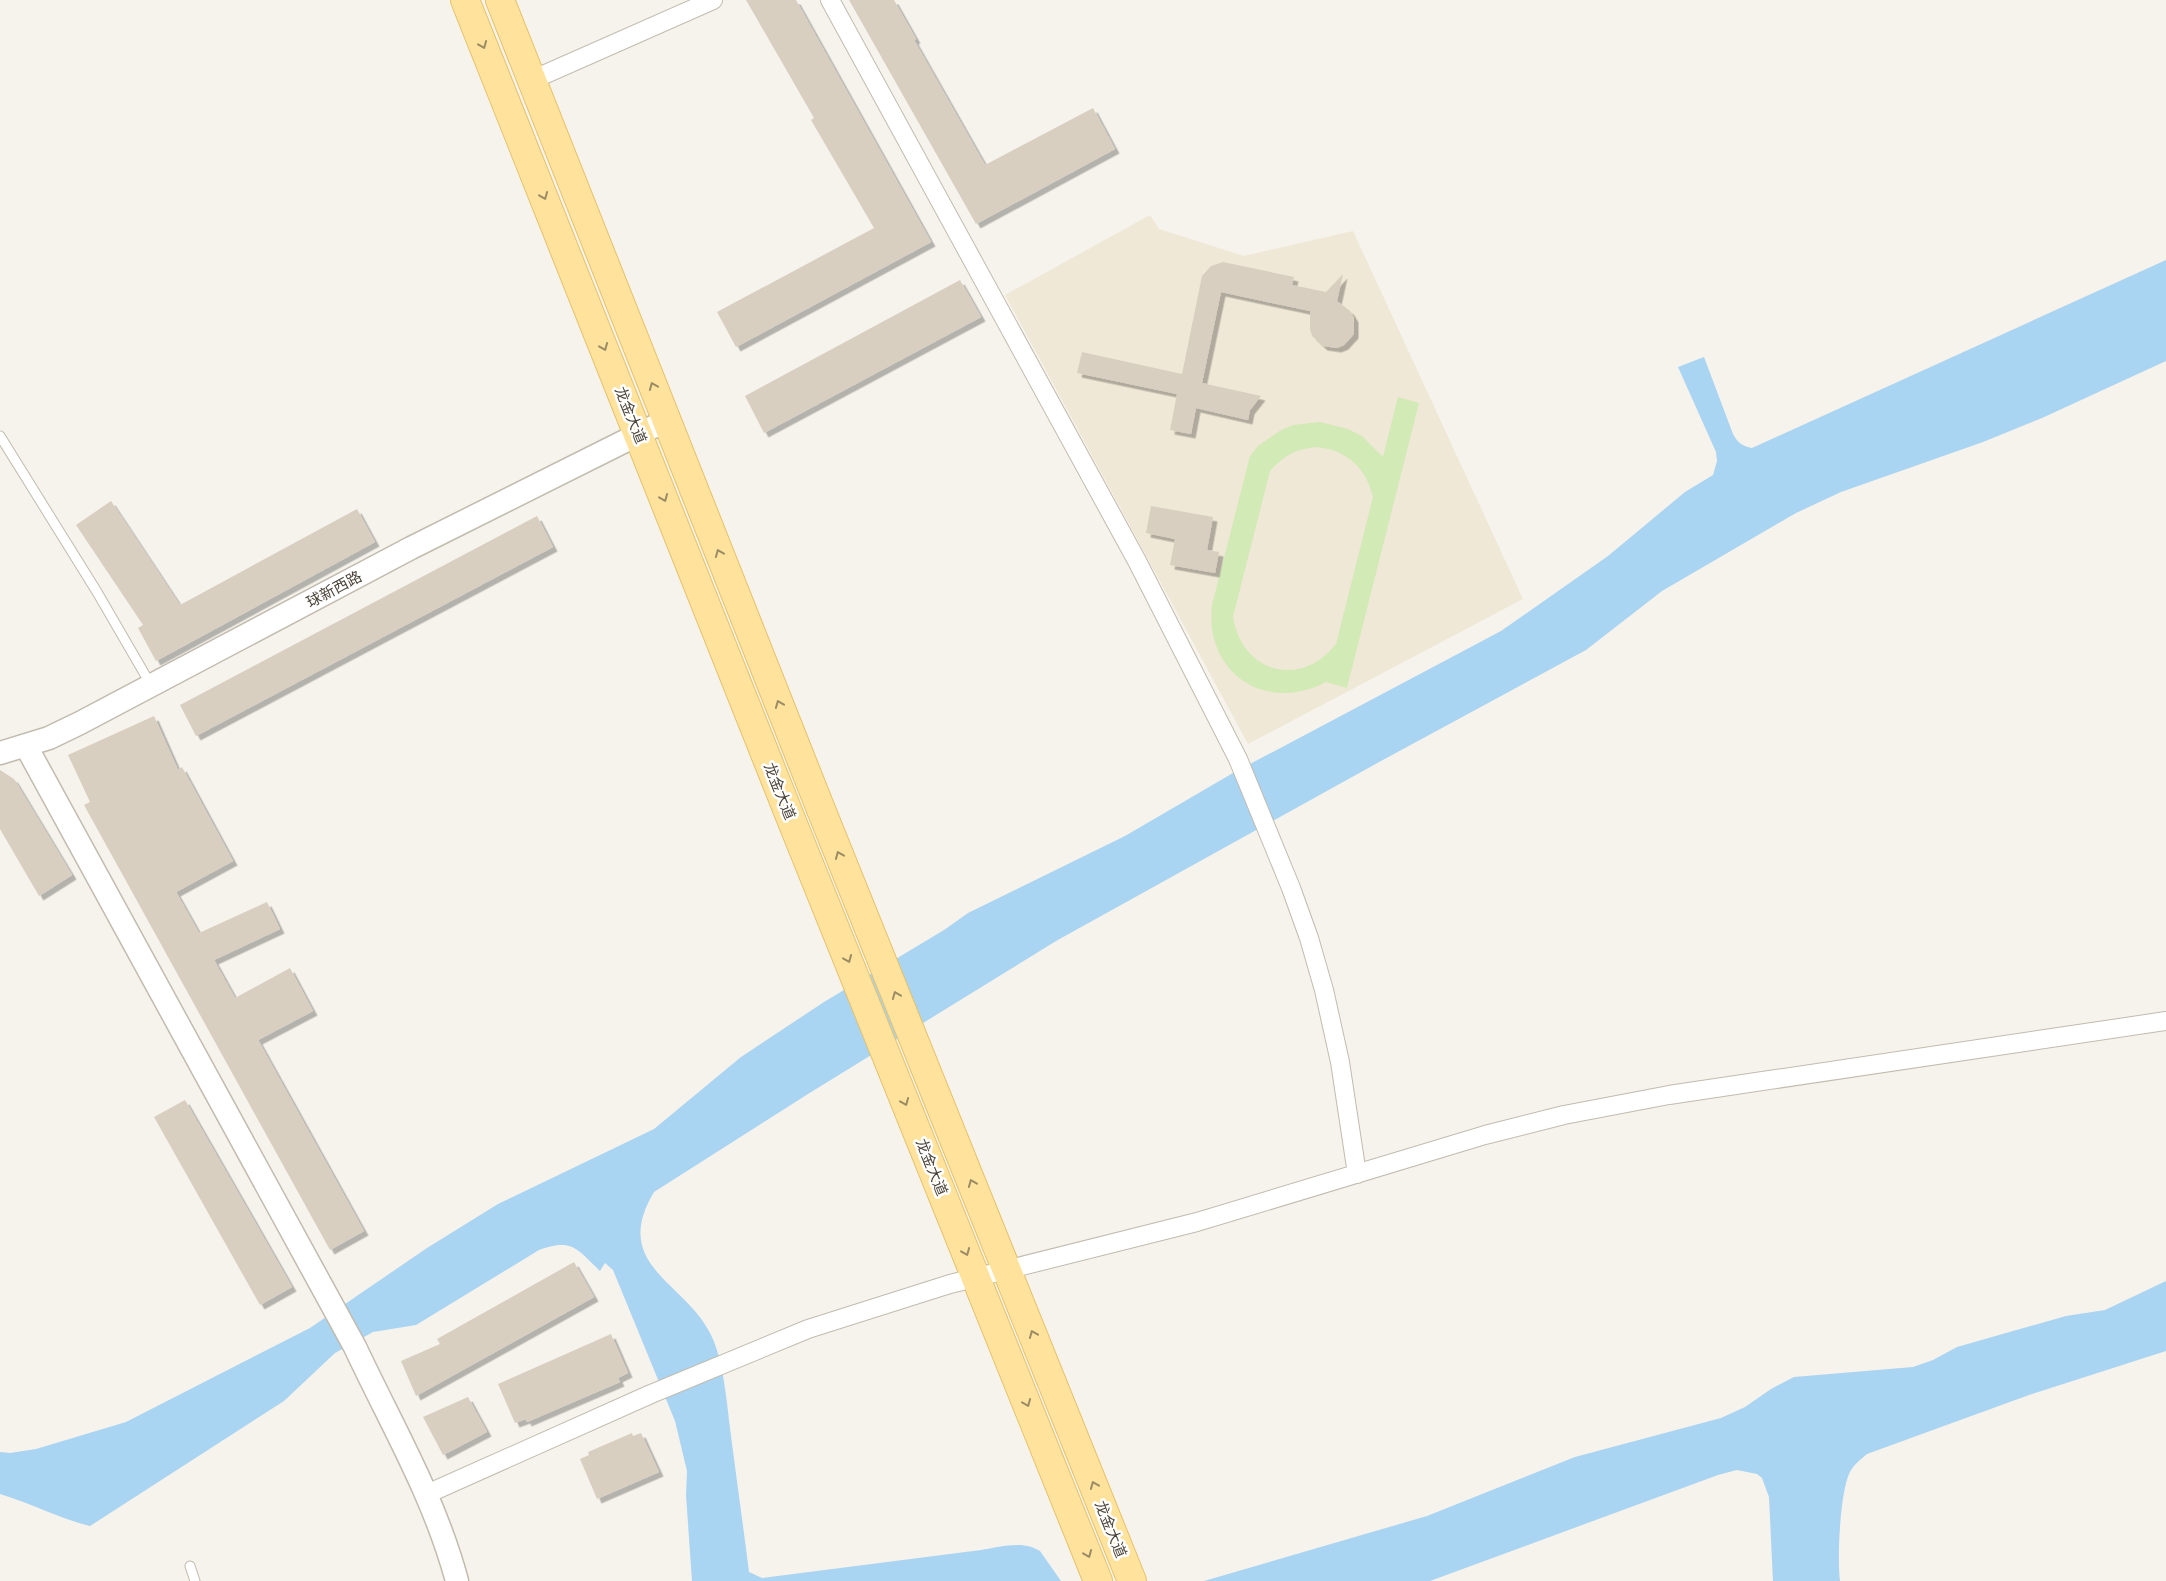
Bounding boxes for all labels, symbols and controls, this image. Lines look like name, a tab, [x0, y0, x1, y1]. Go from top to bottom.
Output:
one-way arrow	[477, 40, 487, 49]
one-way arrow	[538, 191, 548, 200]
one-way arrow	[598, 342, 608, 351]
one-way arrow	[649, 382, 659, 391]
street label: 龙金大道	[610, 383, 652, 447]
one-way arrow	[657, 493, 668, 502]
one-way arrow	[715, 549, 726, 558]
street label: 球新西路	[303, 566, 365, 612]
one-way arrow	[775, 700, 785, 709]
street label: 龙金大道	[759, 759, 801, 823]
one-way arrow	[835, 851, 846, 860]
one-way arrow	[841, 954, 852, 963]
one-way arrow	[891, 991, 901, 999]
one-way arrow	[899, 1097, 910, 1106]
street label: 龙金大道	[911, 1135, 953, 1199]
one-way arrow	[968, 1179, 978, 1188]
one-way arrow	[960, 1247, 971, 1256]
one-way arrow	[1029, 1330, 1039, 1339]
one-way arrow	[1021, 1398, 1031, 1407]
one-way arrow	[1089, 1481, 1100, 1490]
street label: 龙金大道	[1090, 1497, 1132, 1561]
one-way arrow	[1081, 1549, 1092, 1558]

